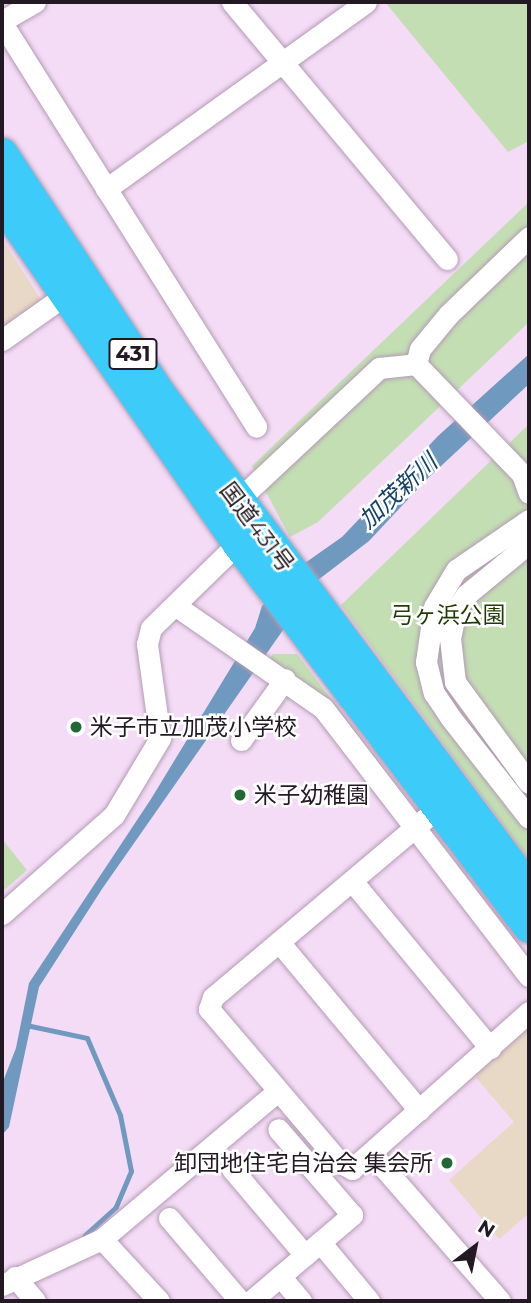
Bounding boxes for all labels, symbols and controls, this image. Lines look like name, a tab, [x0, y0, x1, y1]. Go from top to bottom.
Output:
road number: 431	[108, 336, 158, 372]
water label: 加茂新川	[353, 448, 443, 534]
street label: 国道431号	[214, 477, 300, 577]
park label: 弓ヶ浜公園	[391, 601, 505, 629]
place label: 米子市立加茂小学校	[90, 713, 297, 741]
marker: 米子市立加茂小学校	[68, 719, 84, 735]
place label: 米子幼稚園	[254, 781, 369, 809]
marker: 米子幼稚園	[232, 787, 248, 803]
place label: 卸団地住宅自治会 集会所	[174, 1149, 433, 1177]
marker: 卸団地住宅自治会 集会所	[439, 1155, 455, 1171]
north arrow	[440, 1212, 510, 1282]
text: N	[474, 1215, 499, 1243]

